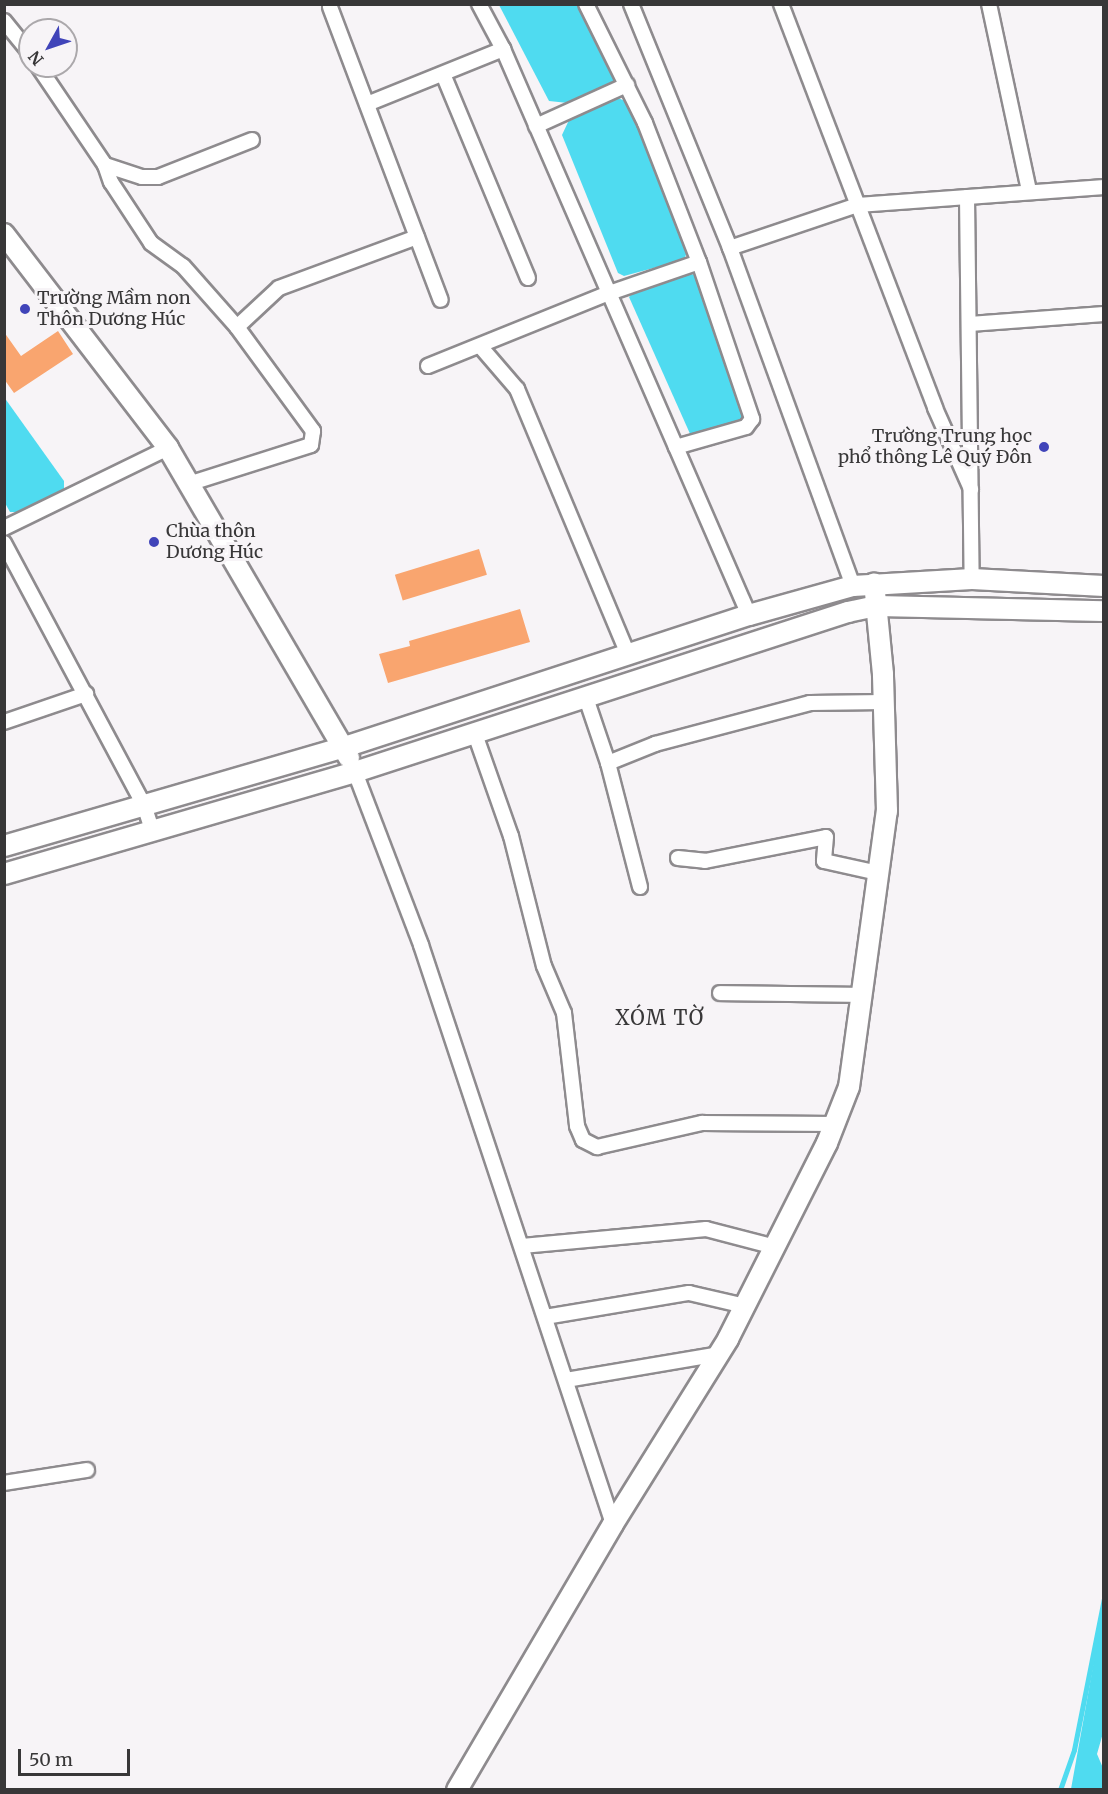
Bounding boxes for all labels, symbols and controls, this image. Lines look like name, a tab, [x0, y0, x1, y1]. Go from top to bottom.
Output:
north arrow	[18, 18, 78, 78]
text: N	[24, 47, 47, 70]
place label: Trường Mầm non Thôn Dương Húc	[37, 288, 191, 330]
marker: Trường Mầm non Thôn Dương Húc	[18, 302, 32, 316]
place label: Trường Trung học phổ thông Lê Quý Đôn	[838, 426, 1032, 468]
marker: Trường Trung học phổ thông Lê Quý Đôn	[1037, 440, 1051, 454]
place label: Chùa thôn Dương Húc	[166, 521, 263, 564]
marker: Chùa thôn Dương Húc	[147, 535, 161, 549]
district label: XÓM TỜ	[615, 1005, 705, 1029]
scale bar	[21, 1737, 134, 1775]
text: 50 m	[29, 1748, 73, 1771]

